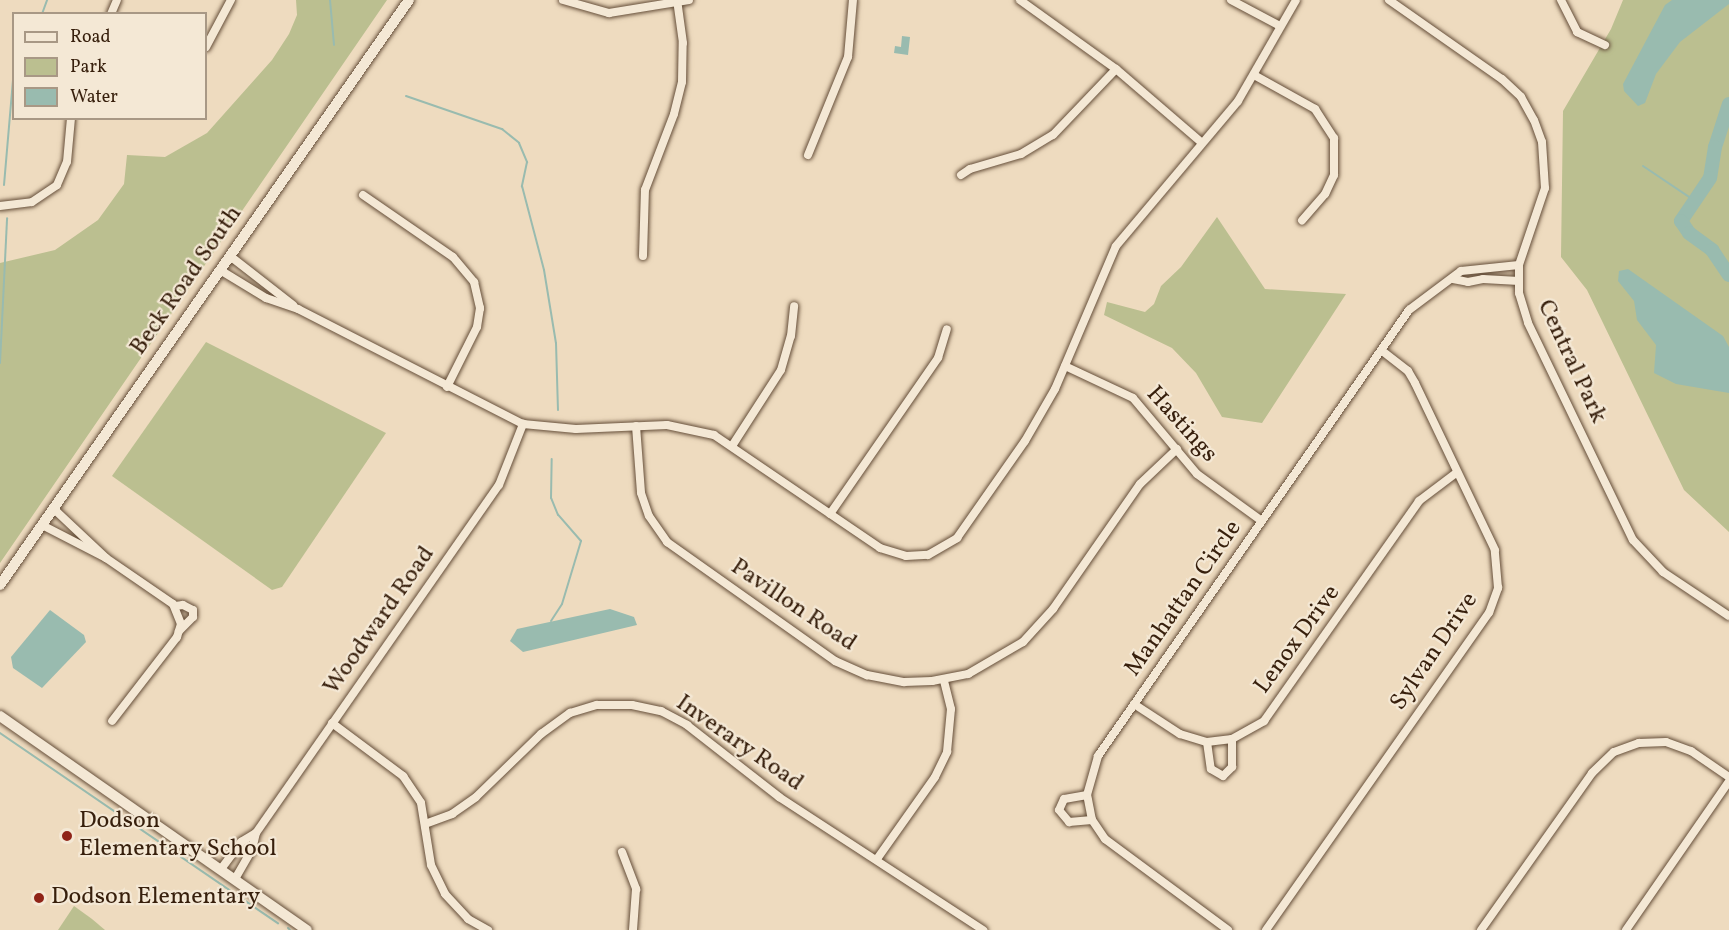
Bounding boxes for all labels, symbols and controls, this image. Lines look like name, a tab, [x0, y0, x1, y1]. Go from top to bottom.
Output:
legend	[12, 12, 207, 120]
text: Road	[70, 25, 111, 50]
text: Park	[70, 55, 107, 80]
text: Water	[70, 85, 118, 110]
street label: Beck Road South	[125, 201, 249, 361]
street label: Central Park	[1530, 296, 1612, 428]
street label: Hastings	[1139, 381, 1223, 469]
street label: Manhattan Circle	[1119, 515, 1249, 683]
street label: Woodward Road	[318, 541, 442, 701]
street label: Pavillon Road	[725, 553, 861, 659]
street label: Lenox Drive	[1249, 580, 1347, 700]
street label: Sylvan Drive	[1385, 588, 1485, 716]
street label: Inverary Road	[669, 689, 809, 799]
place label: Dodson Elementary School	[79, 808, 277, 864]
marker: Dodson Elementary School	[60, 829, 74, 843]
place label: Dodson Elementary	[51, 884, 260, 912]
marker: Dodson Elementary	[32, 891, 46, 905]

